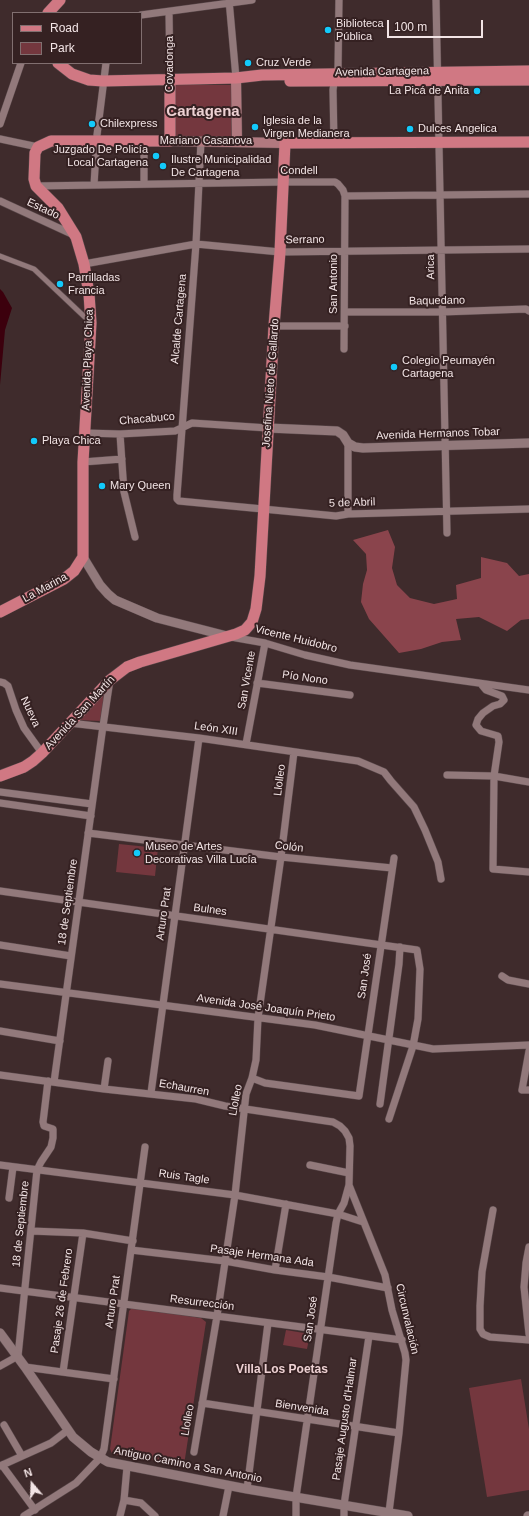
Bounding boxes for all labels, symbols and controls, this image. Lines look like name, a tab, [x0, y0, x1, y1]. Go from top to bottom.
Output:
legend	[12, 12, 142, 64]
scale bar	[389, 12, 485, 38]
place label: Biblioteca Pública	[336, 17, 384, 43]
text: 100 m	[394, 20, 427, 34]
text: Road	[50, 21, 79, 35]
marker: Biblioteca Pública	[323, 25, 333, 35]
street label: Covadonga	[163, 36, 177, 92]
text: Park	[50, 41, 75, 55]
place label: Cruz Verde	[256, 56, 311, 70]
marker: Cruz Verde	[243, 58, 253, 68]
street label: Avenida Cartagena	[335, 65, 429, 79]
place label: La Picá de Anita	[389, 84, 469, 98]
marker: La Picá de Anita	[472, 86, 482, 96]
district label: Cartagena	[166, 103, 240, 121]
place label: Iglesia de la Virgen Medianera	[263, 114, 350, 140]
place label: Chilexpress	[100, 117, 157, 131]
marker: Chilexpress	[87, 119, 97, 129]
marker: Iglesia de la Virgen Medianera	[250, 122, 260, 132]
place label: Dulces Angelica	[418, 122, 497, 136]
marker: Dulces Angelica	[405, 124, 415, 134]
street label: Mariano Casanova	[160, 134, 252, 148]
place label: Juzgado De Policía Local Cartagena	[53, 143, 148, 169]
marker: Juzgado De Policía Local Cartagena	[151, 151, 161, 161]
place label: Ilustre Municipalidad De Cartagena	[171, 153, 271, 179]
marker: Ilustre Municipalidad De Cartagena	[158, 161, 168, 171]
street label: Condell	[280, 164, 318, 178]
street label: Estado	[25, 196, 61, 222]
street label: Serrano	[285, 233, 325, 247]
street label: San Antonio	[327, 254, 341, 314]
street label: Arica	[424, 254, 438, 280]
place label: Parrilladas Francia	[68, 271, 120, 297]
street label: Alcalde Cartagena	[168, 273, 190, 365]
marker: Parrilladas Francia	[55, 279, 65, 289]
street label: Baquedano	[409, 294, 465, 308]
street label: Avenida Playa Chica	[80, 309, 96, 411]
street label: Josefina Nieto de Gallardo	[260, 318, 282, 448]
place label: Colegio Peumayén Cartagena	[402, 354, 495, 380]
marker: Colegio Peumayén Cartagena	[389, 362, 399, 372]
street label: Chacabuco	[119, 410, 175, 428]
street label: Avenida Hermanos Tobar	[376, 425, 500, 443]
place label: Playa Chica	[42, 434, 101, 448]
marker: Playa Chica	[29, 436, 39, 446]
place label: Mary Queen	[110, 479, 171, 493]
marker: Mary Queen	[97, 481, 107, 491]
street label: 5 de Abril	[329, 496, 375, 510]
street label: La Marina	[20, 570, 70, 606]
street label: Vicente Huidobro	[254, 622, 338, 656]
street label: San Vicente	[235, 650, 259, 710]
street label: Pío Nono	[281, 668, 329, 688]
street label: Avenida San Martín	[42, 673, 118, 753]
street label: Nueva	[17, 695, 43, 729]
street label: León XIII	[193, 719, 239, 739]
street label: Llolleo	[272, 763, 288, 797]
street label: Colón	[274, 839, 304, 855]
place label: Museo de Artes Decorativas Villa Lucía	[145, 840, 257, 866]
marker: Museo de Artes Decorativas Villa Lucía	[132, 848, 142, 858]
street label: 18 de Septiembre	[55, 858, 81, 946]
street label: Arturo Prat	[154, 887, 174, 941]
street label: Bulnes	[192, 901, 228, 919]
street label: San José	[355, 952, 375, 1000]
street label: Avenida José Joaquín Prieto	[196, 992, 336, 1024]
street label: Echaurren	[158, 1077, 210, 1099]
street label: Llolleo	[226, 1083, 246, 1117]
street label: Ruis Tagle	[158, 1167, 210, 1187]
street label: 18 de Septiembre	[10, 1180, 32, 1268]
street label: Pasaje Hermana Ada	[209, 1242, 315, 1270]
street label: Pasaje 26 de Febrero	[48, 1248, 76, 1354]
street label: Arturo Prat	[103, 1275, 123, 1329]
street label: Circunvalación	[392, 1282, 422, 1356]
street label: Resurrección	[169, 1293, 235, 1313]
street label: San José	[301, 1295, 321, 1343]
street label: Pasaje Augusto d'Halmar	[330, 1357, 360, 1481]
district label: Villa Los Poetas	[236, 1363, 328, 1377]
street label: Bienvenida	[274, 1397, 330, 1419]
street label: Llolleo	[179, 1403, 197, 1437]
street label: Antiguo Camino a San Antonio	[113, 1444, 263, 1486]
north arrow	[12, 1464, 52, 1504]
text: N	[22, 1466, 34, 1480]

